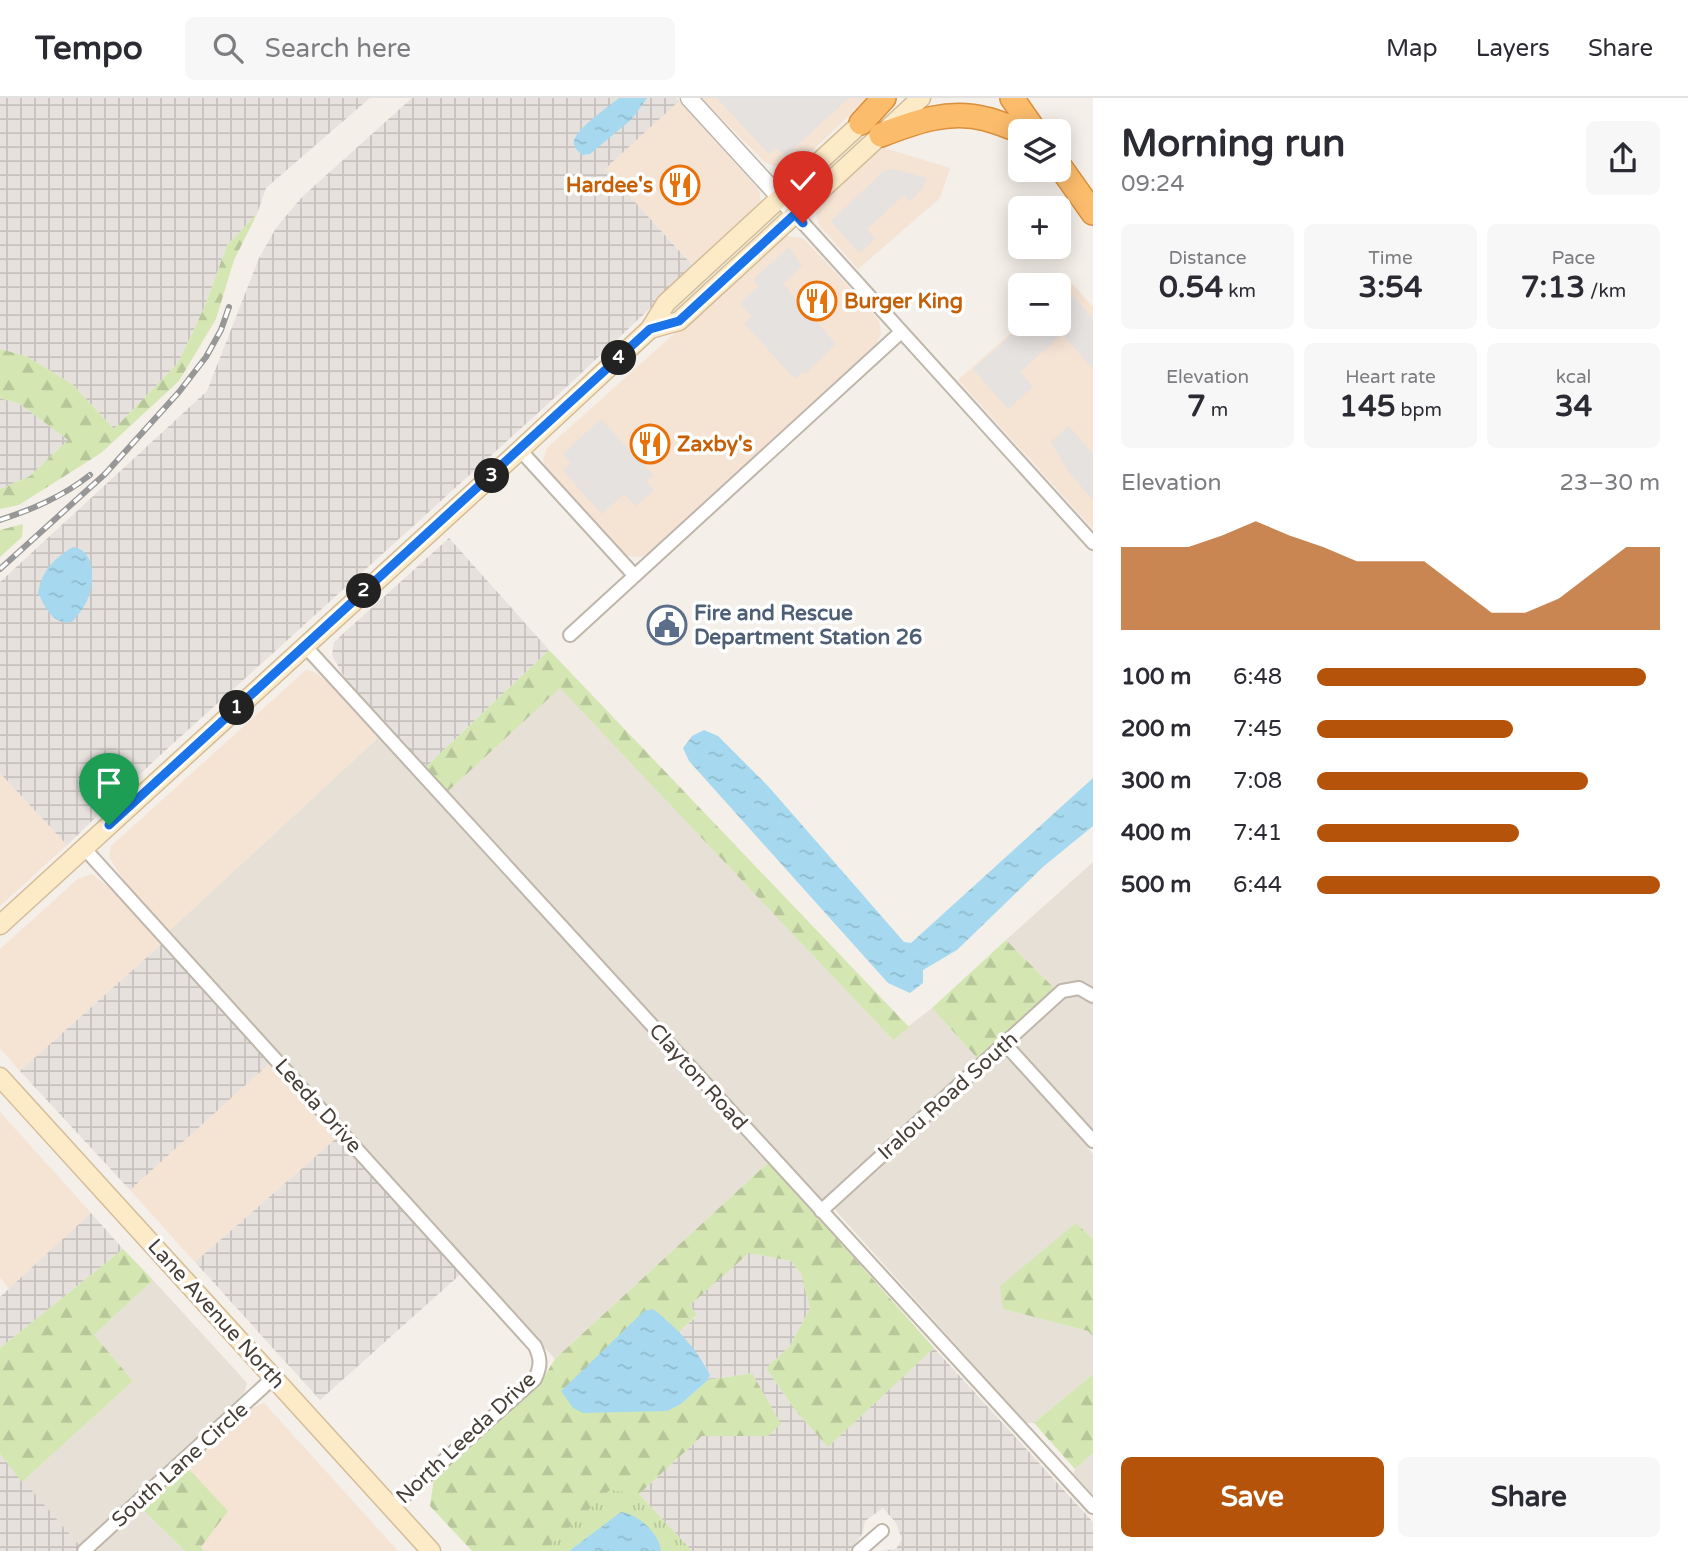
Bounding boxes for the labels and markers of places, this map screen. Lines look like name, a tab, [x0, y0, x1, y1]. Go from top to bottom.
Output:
pin	[773, 151, 833, 223]
restaurant icon: Hardee's	[659, 164, 701, 206]
place label: Hardee's	[566, 173, 653, 198]
restaurant icon: Burger King	[796, 280, 838, 322]
place label: Burger King	[844, 289, 963, 314]
pin: 4	[602, 341, 636, 376]
restaurant icon: Zaxby's	[629, 423, 671, 465]
place label: Zaxby's	[677, 432, 753, 457]
pin: 3	[475, 458, 510, 494]
pin: 2	[346, 574, 382, 608]
place label: Fire and Rescue Department Station 26	[694, 601, 922, 650]
public building icon: Fire and Rescue Department Station 26	[646, 604, 688, 646]
pin: 1	[219, 690, 254, 726]
pin	[79, 753, 139, 825]

